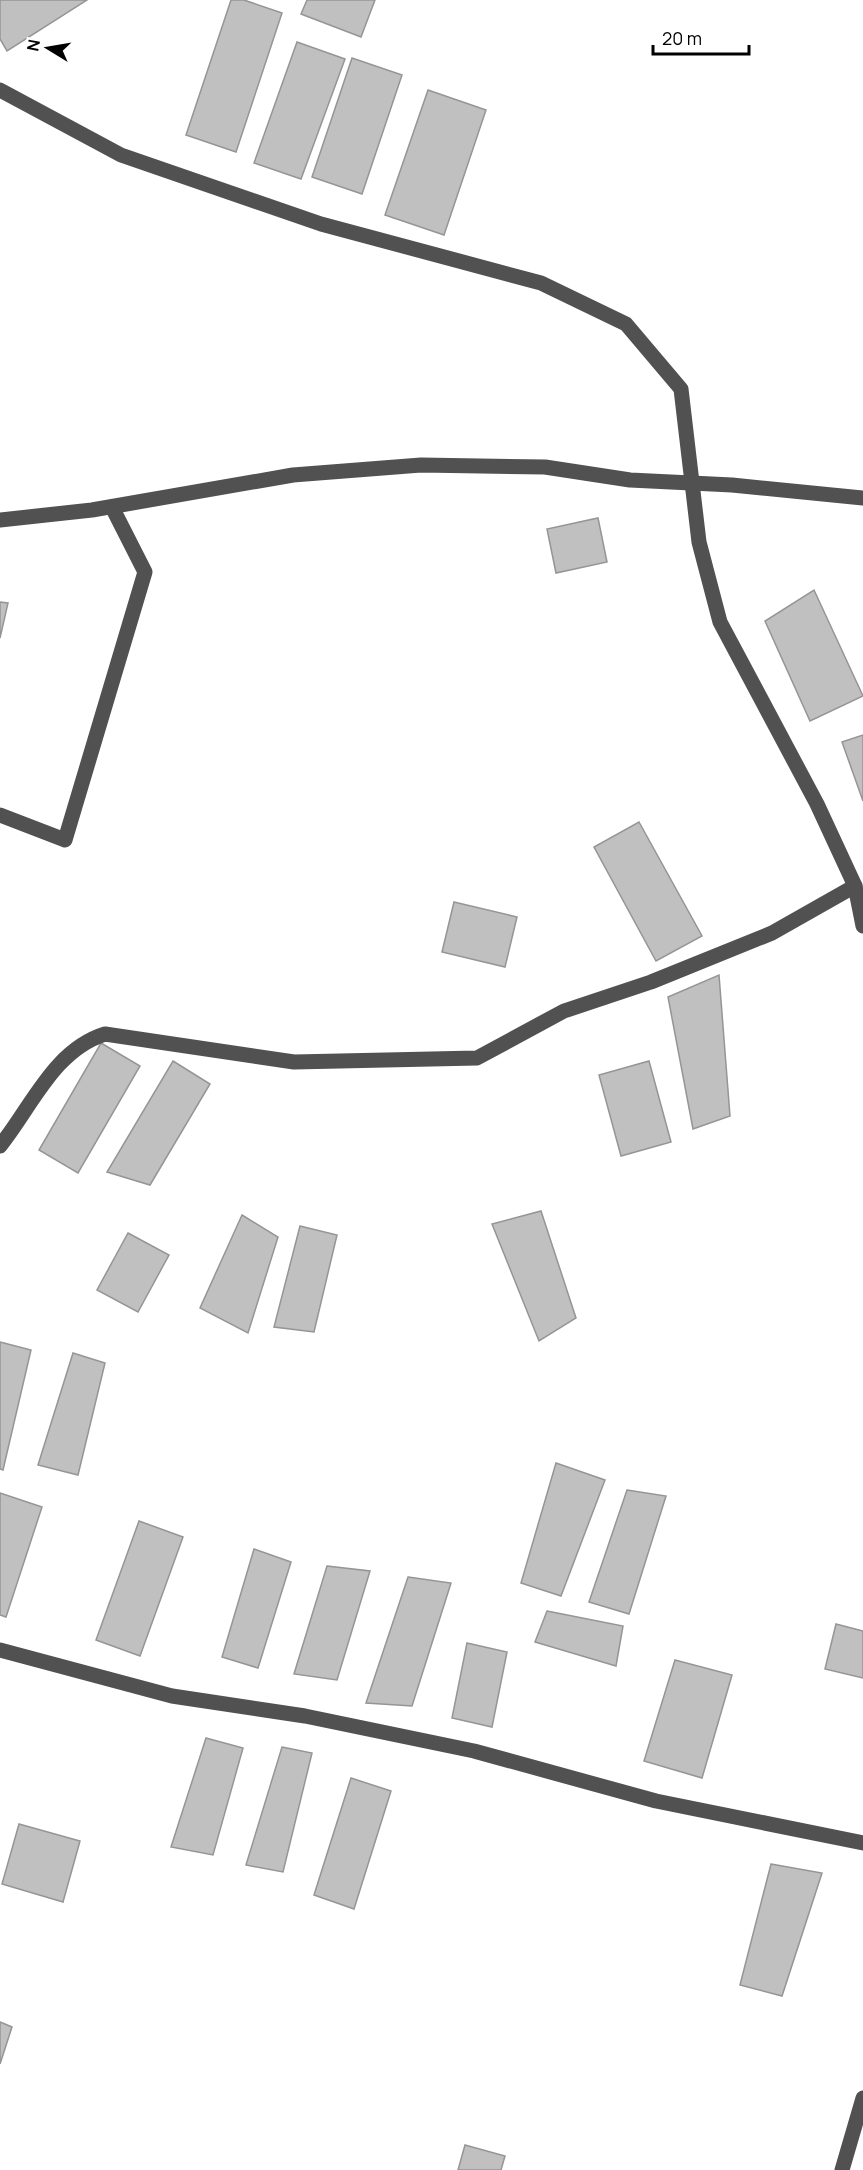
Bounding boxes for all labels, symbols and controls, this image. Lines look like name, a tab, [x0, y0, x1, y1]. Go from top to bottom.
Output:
north arrow	[18, 18, 78, 78]
scale bar	[653, 18, 749, 56]
text: 20 m	[662, 26, 702, 50]
text: N	[21, 37, 45, 53]

